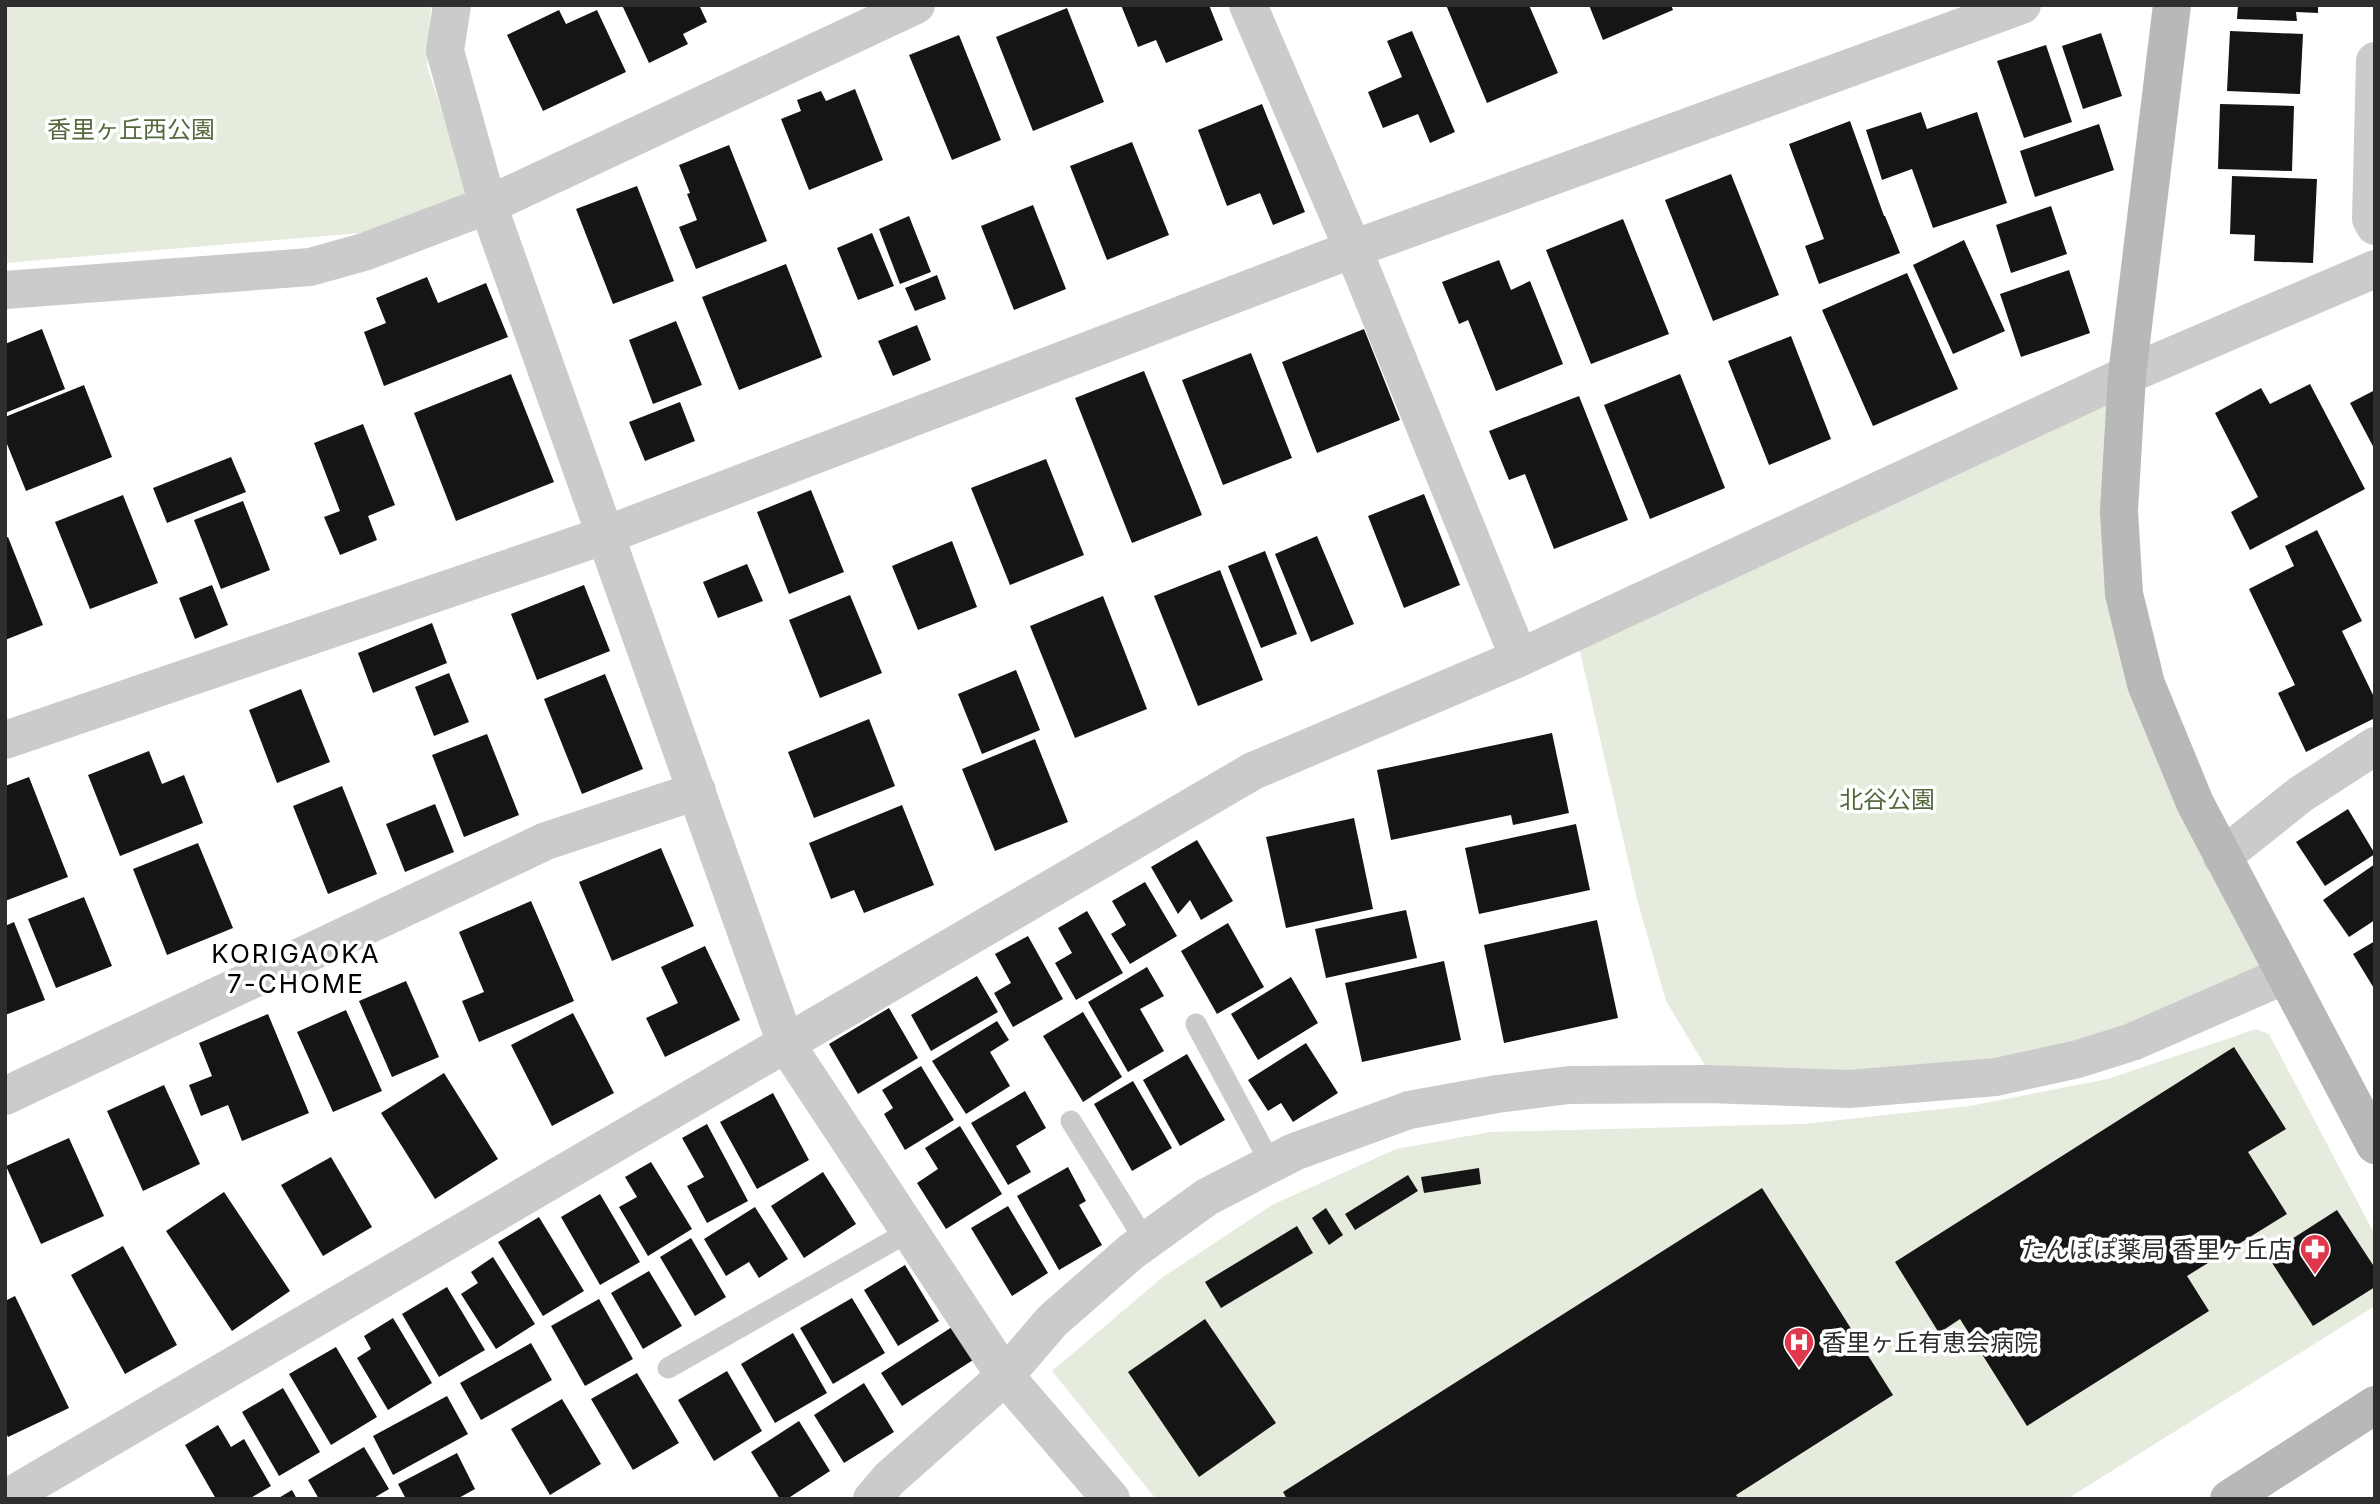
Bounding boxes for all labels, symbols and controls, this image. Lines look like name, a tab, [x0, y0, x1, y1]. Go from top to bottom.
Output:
park label: 香里ヶ丘西公園	[47, 115, 215, 144]
park label: 北谷公園	[1839, 785, 1935, 814]
district label: KORIGAOKA 7-CHOME	[211, 938, 381, 999]
pharmacy icon: たんぽぽ薬局 香里ヶ丘店	[2298, 1232, 2332, 1276]
place label: たんぽぽ薬局 香里ヶ丘店	[2021, 1235, 2292, 1264]
hospital icon: 香里ヶ丘有恵会病院	[1782, 1325, 1816, 1369]
place label: 香里ヶ丘有恵会病院	[1822, 1328, 2038, 1357]

